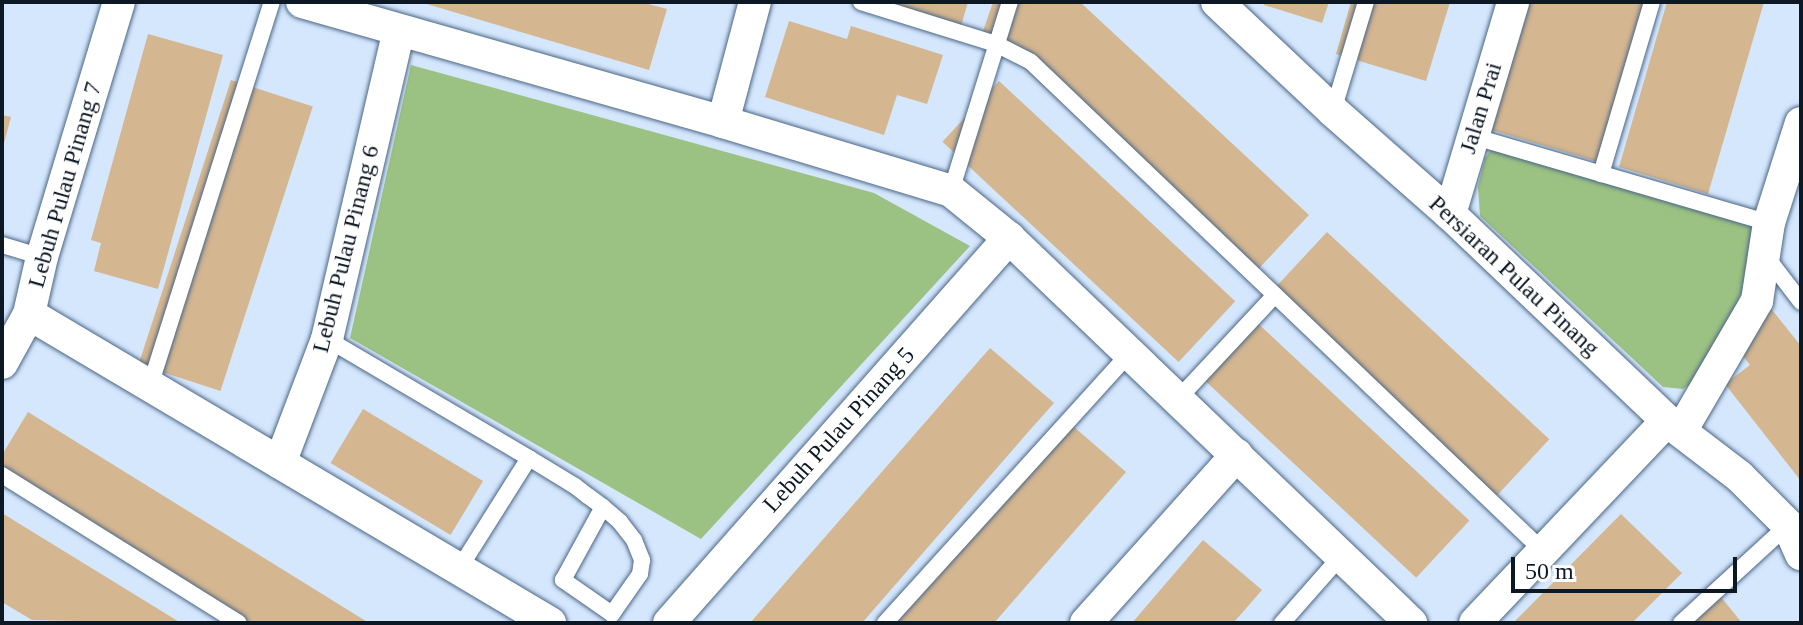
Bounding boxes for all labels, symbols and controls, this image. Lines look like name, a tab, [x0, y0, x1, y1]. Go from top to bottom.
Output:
street label: Jalan Prai	[1453, 59, 1509, 157]
street label: Lebuh Pulau Pinang 7	[22, 79, 108, 291]
street label: Lebuh Pulau Pinang 6	[306, 142, 386, 356]
street label: Persiaran Pulau Pinang	[1423, 190, 1605, 362]
street label: Lebuh Pulau Pinang 5	[757, 341, 921, 519]
scale bar	[1515, 541, 1741, 591]
text: 50 m	[1525, 558, 1574, 584]

